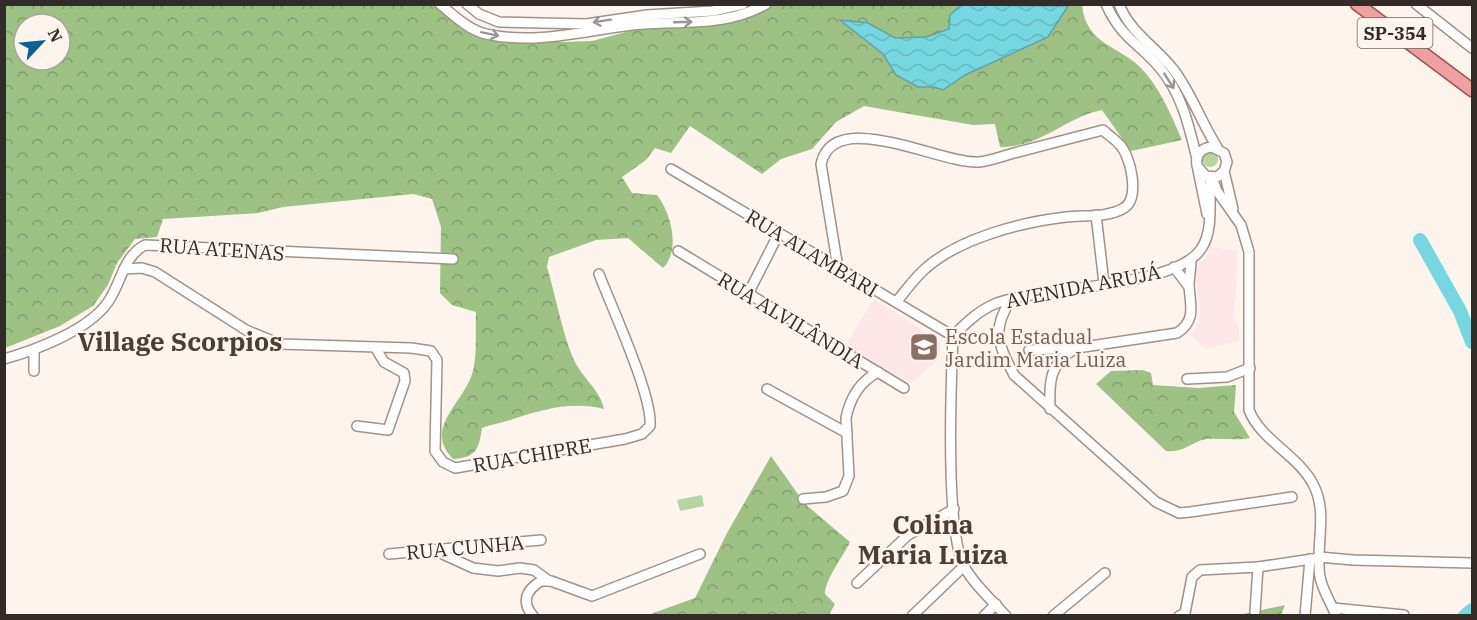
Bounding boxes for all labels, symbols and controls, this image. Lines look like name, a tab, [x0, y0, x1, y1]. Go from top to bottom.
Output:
north arrow	[12, 12, 72, 72]
one-way arrow	[593, 16, 612, 27]
one-way arrow	[673, 17, 693, 28]
road number: SP-354	[1358, 18, 1432, 48]
text: N	[44, 25, 67, 45]
one-way arrow	[480, 29, 499, 40]
one-way arrow	[1163, 72, 1175, 89]
street label: RUA ALAMBARI	[741, 203, 883, 303]
street label: RUA ATENAS	[159, 231, 285, 267]
street label: AVENIDA ARUJÁ	[1003, 258, 1163, 314]
street label: RUA ALVILÂNDIA	[713, 266, 869, 375]
place label: Escola Estadual Jardim Maria Luiza	[945, 323, 1127, 373]
district label: Village Scorpios	[78, 324, 282, 358]
school or university icon: Escola Estadual Jardim Maria Luiza	[908, 331, 940, 363]
street label: RUA CHIPRE	[470, 431, 594, 479]
district label: Colina Maria Luiza	[858, 507, 1008, 571]
street label: RUA CUNHA	[405, 528, 525, 566]

